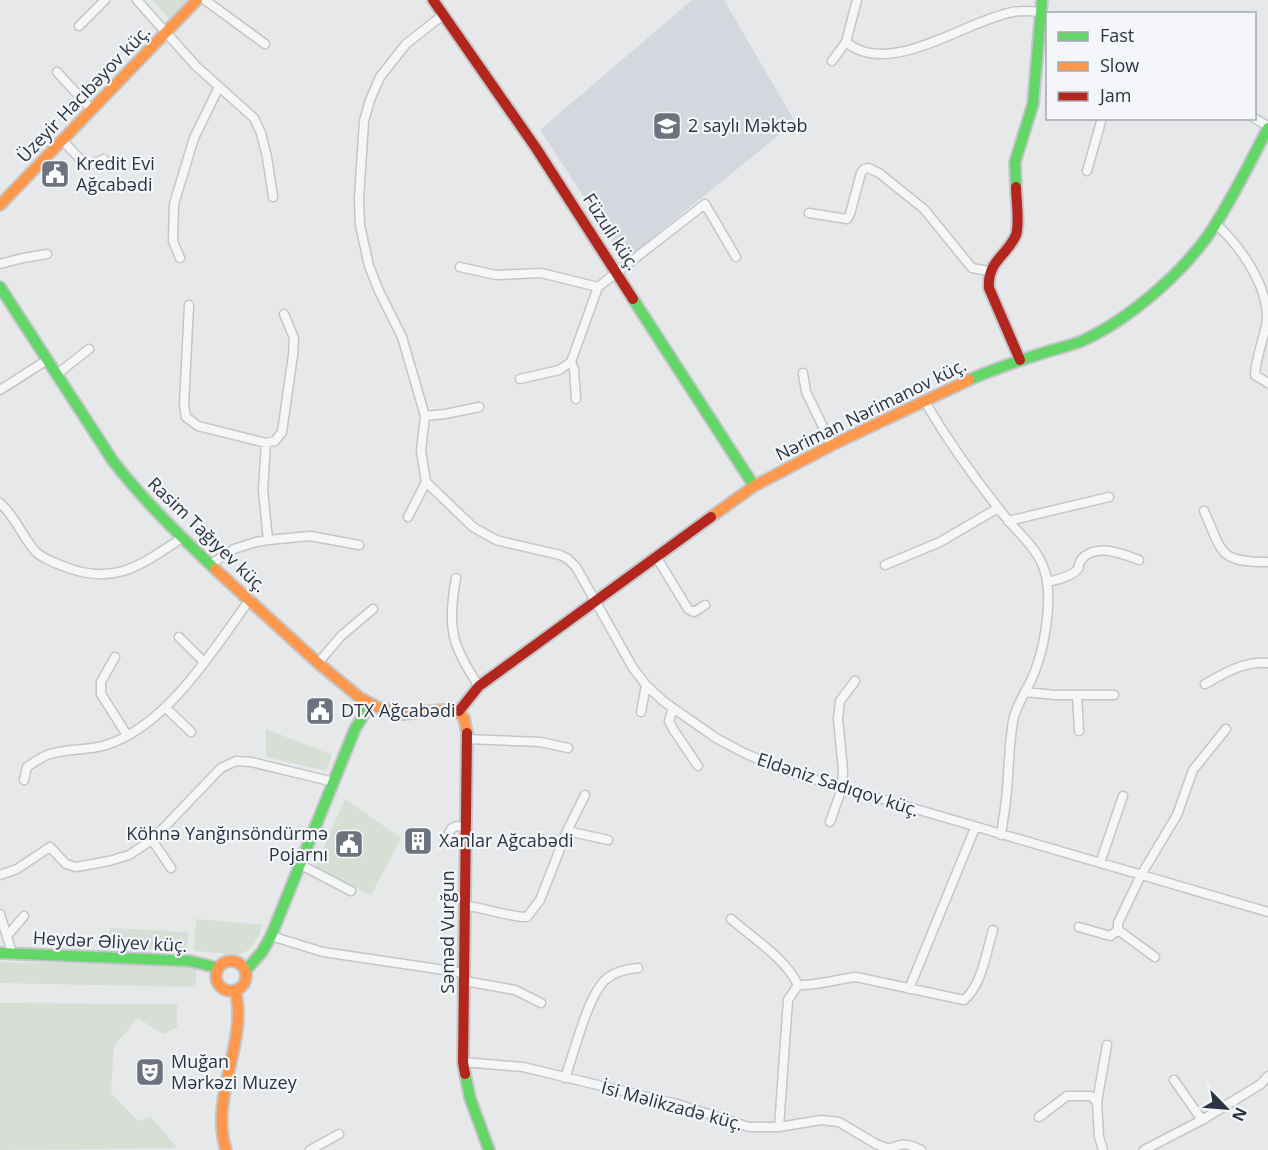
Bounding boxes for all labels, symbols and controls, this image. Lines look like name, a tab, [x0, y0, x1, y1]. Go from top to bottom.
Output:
legend	[1046, 12, 1256, 120]
street label: Üzeyir Hacıbəyov küç.	[11, 19, 155, 167]
text: Fast	[1100, 23, 1134, 47]
text: Slow	[1100, 53, 1139, 77]
text: Jam	[1098, 83, 1132, 107]
school or university icon: 2 saylı Məktəb	[651, 110, 683, 142]
place label: 2 saylı Məktəb	[688, 113, 808, 137]
place label: Kredit Evi Ağcabədi	[76, 151, 155, 196]
public building icon: Kredit Evi Ağcabədi	[39, 158, 71, 190]
street label: Füzuli küç.	[578, 188, 646, 275]
street label: Nəriman Nərimanov küç.	[771, 352, 970, 466]
street label: Rasim Tağıyev küç.	[143, 471, 272, 597]
public building icon: DTX Ağcabədi	[304, 695, 336, 727]
place label: DTX Ağcabədi	[341, 698, 456, 722]
street label: Eldəniz Sadıqov küç.	[754, 747, 922, 822]
place label: Köhnə Yanğınsöndürmə Pojarnı	[126, 821, 328, 866]
building icon: Xanlar Ağcabədi	[402, 825, 434, 857]
public building icon: Köhnə Yanğınsöndürmə Pojarnı	[333, 828, 365, 860]
place label: Xanlar Ağcabədi	[439, 828, 573, 852]
street label: Səməd Vurğun	[435, 870, 459, 994]
street label: Heydər Əliyev küç.	[32, 925, 188, 957]
place label: Muğan Mərkəzi Muzey	[171, 1049, 298, 1094]
theatre icon: Muğan Mərkəzi Muzey	[134, 1056, 166, 1088]
street label: İsi Məlikzadə küç.	[599, 1075, 746, 1135]
north arrow	[1196, 1078, 1256, 1138]
text: N	[1227, 1104, 1252, 1125]

